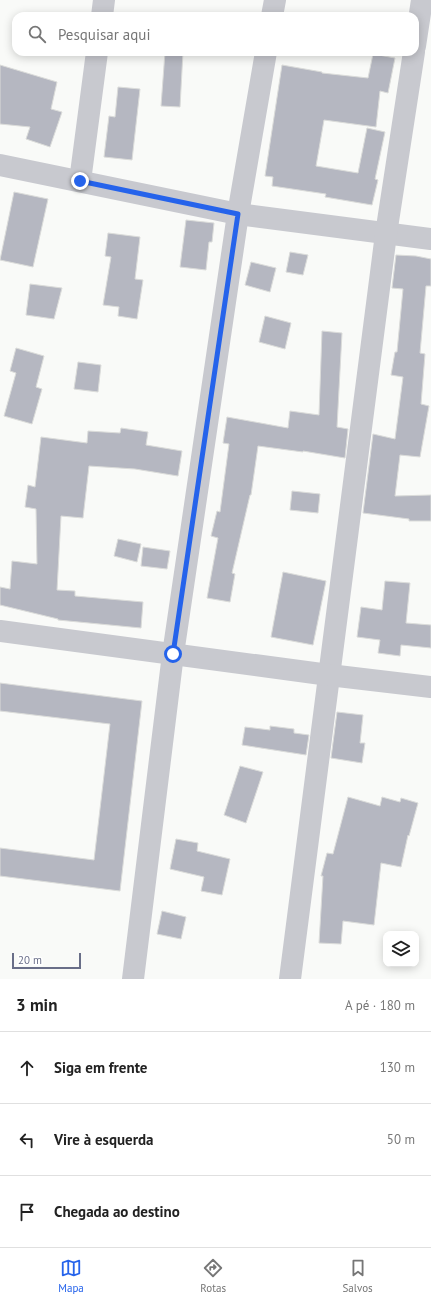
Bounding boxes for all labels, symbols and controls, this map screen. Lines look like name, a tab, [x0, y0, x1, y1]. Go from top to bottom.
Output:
search box	[12, 12, 419, 56]
icon: search	[26, 23, 48, 45]
text: Pesquisar aqui	[58, 25, 150, 44]
route end	[71, 172, 89, 190]
route start	[164, 645, 182, 663]
map controls	[383, 931, 419, 967]
button: layers	[383, 931, 419, 967]
scale bar	[12, 951, 81, 970]
text: 20 m	[18, 953, 42, 967]
text: 3 min	[16, 994, 57, 1016]
text: A pé · 180 m	[345, 997, 415, 1014]
icon: ahead	[16, 1057, 38, 1079]
text: Siga em frente	[54, 1058, 147, 1077]
text: 130 m	[380, 1059, 415, 1076]
icon: left	[16, 1129, 38, 1151]
text: Vire à esquerda	[54, 1130, 153, 1149]
text: 50 m	[387, 1131, 415, 1148]
icon: arrive	[16, 1201, 38, 1223]
text: Chegada ao destino	[54, 1202, 180, 1221]
tab: Mapa	[58, 1257, 84, 1295]
tab: Rotas	[200, 1257, 226, 1295]
tab: Salvos	[343, 1257, 373, 1295]

